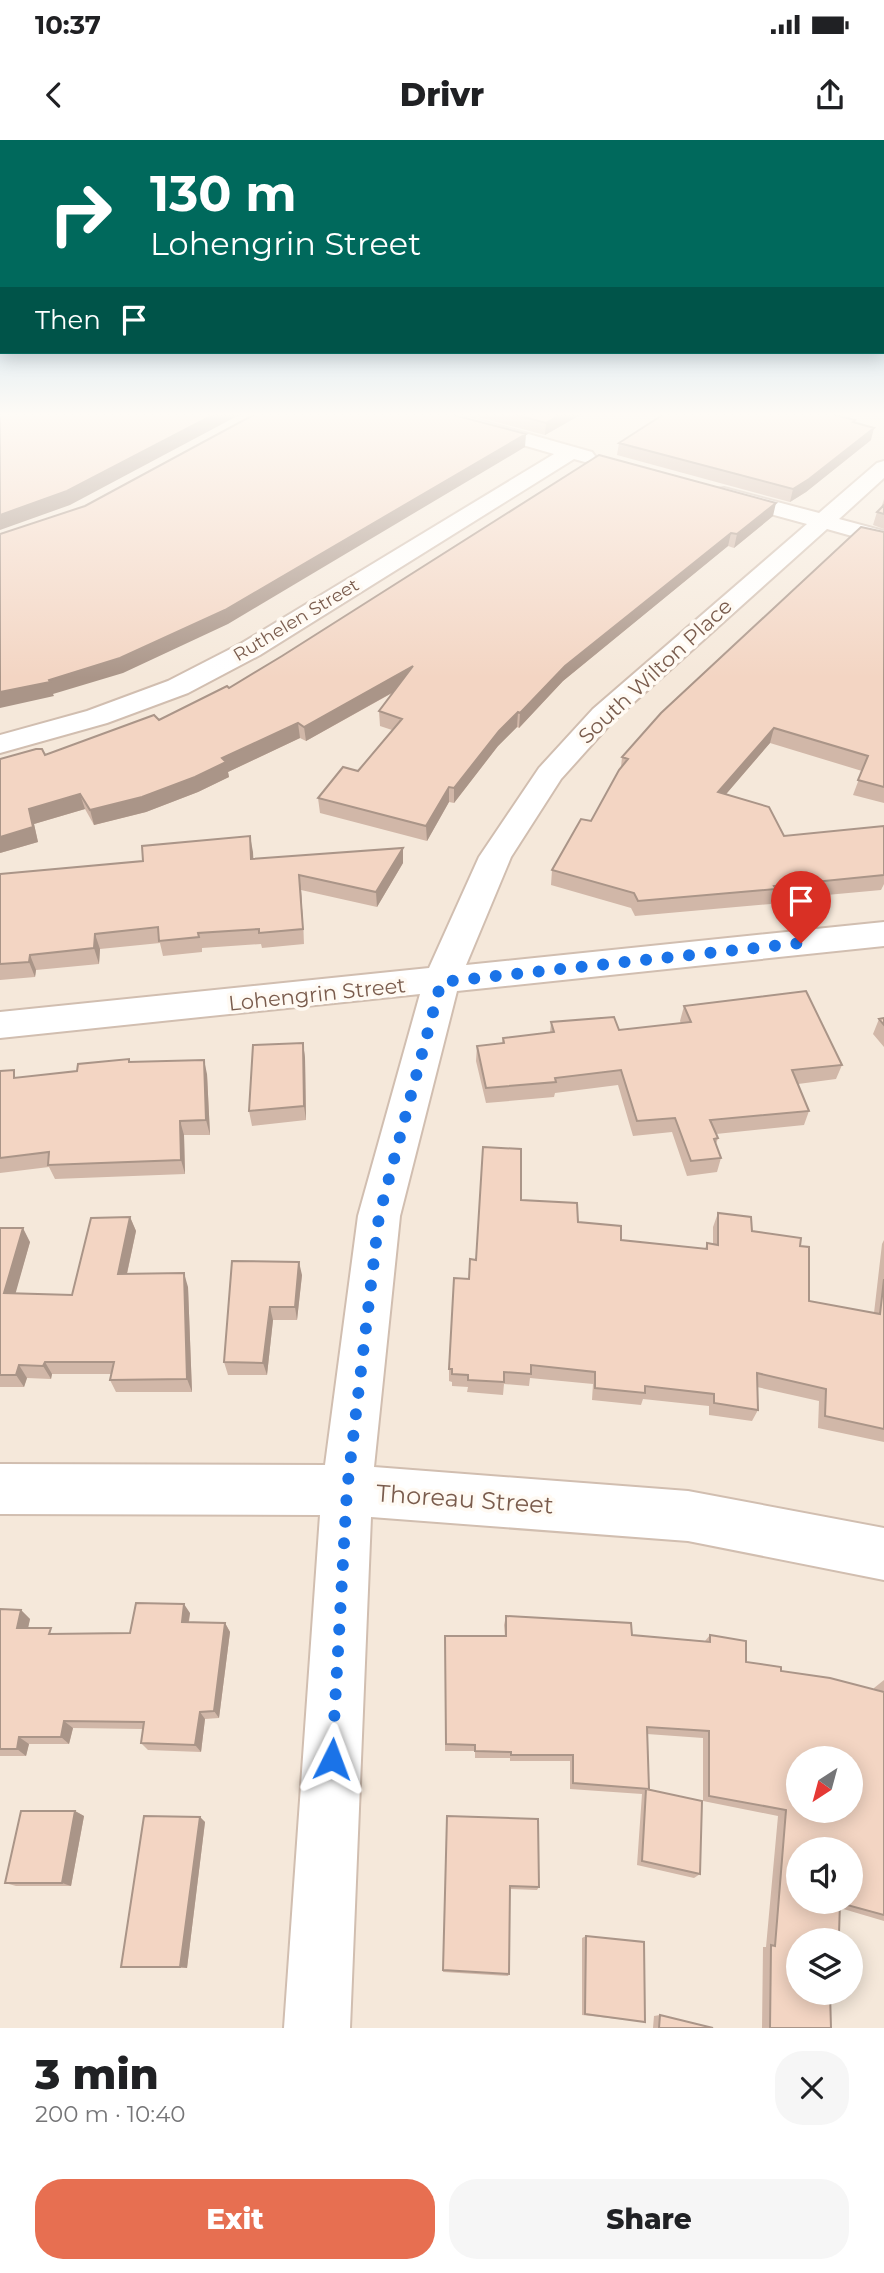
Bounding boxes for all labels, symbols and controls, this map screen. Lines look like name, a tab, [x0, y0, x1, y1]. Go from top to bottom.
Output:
text: 10:37	[35, 9, 101, 41]
text: Drivr	[400, 75, 484, 114]
icon: back	[35, 76, 73, 114]
icon: share	[811, 76, 849, 114]
text: 130 m	[150, 164, 297, 223]
icon: right	[35, 168, 126, 259]
text: Lohengrin Street	[150, 224, 421, 263]
icon: arrive	[115, 301, 153, 339]
text: Then	[35, 304, 101, 336]
street label: Ruthelen Street	[229, 574, 363, 666]
street label: South Wilton Place	[573, 593, 737, 749]
pin	[771, 871, 831, 943]
icon: arrive	[782, 882, 820, 920]
street label: Lohengrin Street	[227, 972, 407, 1016]
street label: Thoreau Street	[375, 1478, 555, 1520]
position arrow	[295, 1722, 369, 1796]
north arrow	[786, 1746, 863, 1824]
map controls	[786, 1746, 863, 2005]
button: sound	[786, 1837, 863, 1914]
button: layers	[786, 1928, 863, 2005]
text: 3 min	[35, 2048, 159, 2100]
button: close	[775, 2051, 849, 2125]
text: 200 m · 10:40	[35, 2100, 186, 2128]
button: Exit	[35, 2179, 435, 2259]
button: Share	[449, 2179, 849, 2259]

